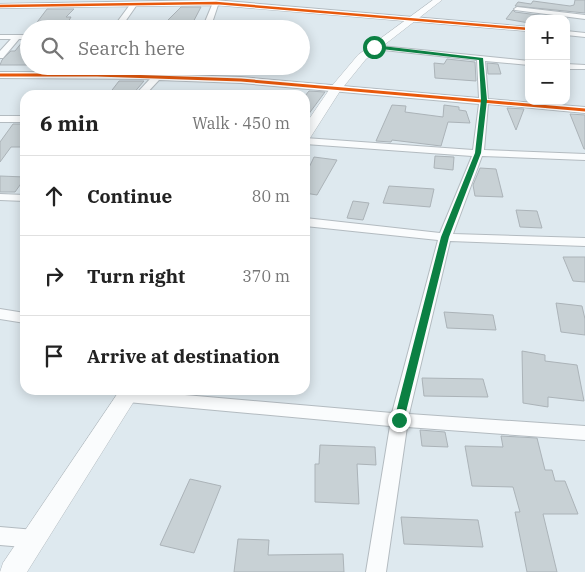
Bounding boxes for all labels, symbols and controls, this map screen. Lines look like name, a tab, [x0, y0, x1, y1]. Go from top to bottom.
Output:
map controls	[525, 15, 570, 105]
button: +	[525, 15, 570, 60]
search box	[20, 20, 310, 75]
icon: search	[38, 34, 66, 62]
text: Search here	[78, 36, 185, 60]
route start	[363, 36, 386, 59]
button: −	[525, 60, 570, 105]
text: 6 min	[40, 109, 99, 137]
text: Walk · 450 m	[192, 113, 290, 133]
icon: ahead	[40, 182, 68, 210]
text: Continue	[87, 184, 172, 208]
text: 80 m	[252, 186, 290, 206]
icon: right	[40, 262, 68, 290]
text: Turn right	[87, 264, 185, 288]
text: 370 m	[242, 266, 290, 286]
icon: arrive	[40, 342, 68, 370]
text: Arrive at destination	[87, 344, 280, 368]
route end	[388, 409, 411, 432]

